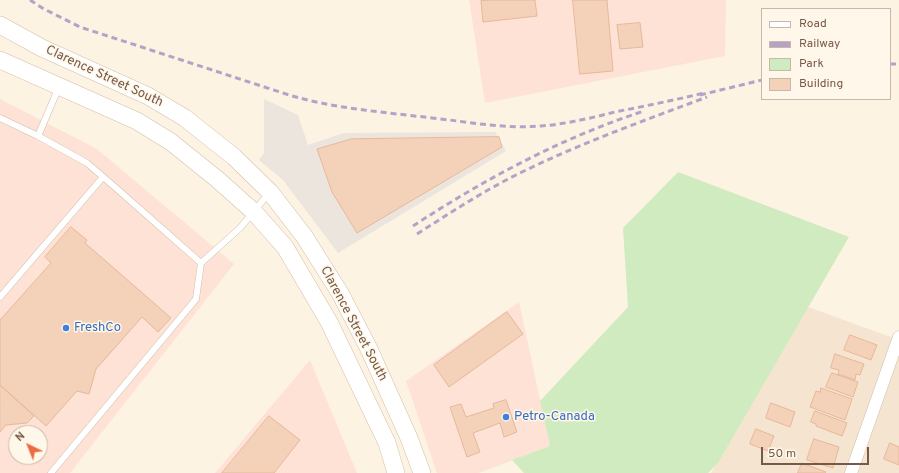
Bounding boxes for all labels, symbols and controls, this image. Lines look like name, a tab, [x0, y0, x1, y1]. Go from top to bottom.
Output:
legend	[761, 8, 891, 100]
text: Road	[799, 16, 827, 32]
text: Railway	[799, 36, 840, 52]
street label: Clarence Street South	[43, 43, 165, 111]
text: Park	[799, 56, 824, 72]
text: Building	[799, 76, 843, 92]
street label: Clarence Street South	[316, 264, 390, 384]
place label: FreshCo	[74, 320, 121, 336]
marker: FreshCo	[61, 323, 71, 333]
place label: Petro-Canada	[514, 409, 595, 425]
marker: Petro-Canada	[501, 412, 511, 422]
north arrow	[8, 425, 48, 465]
text: N	[13, 429, 28, 445]
scale bar	[763, 439, 871, 465]
text: 50 m	[768, 446, 796, 462]

